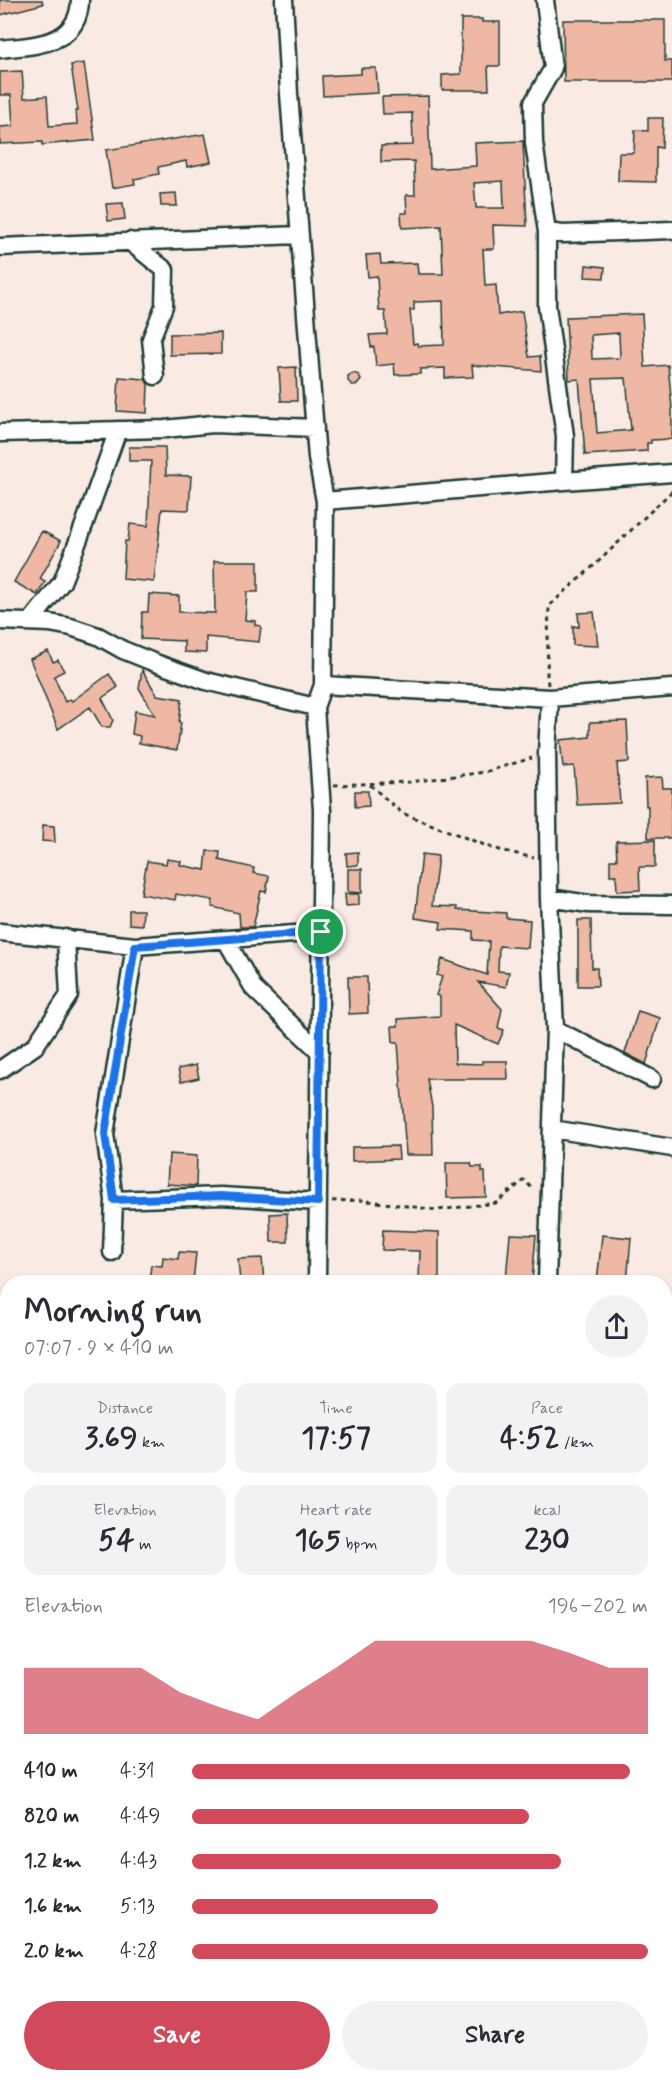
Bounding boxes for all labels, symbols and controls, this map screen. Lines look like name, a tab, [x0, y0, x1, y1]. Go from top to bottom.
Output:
pin	[295, 906, 346, 957]
icon: arrive	[304, 915, 337, 948]
text: Morning run	[24, 1290, 202, 1334]
button: share	[585, 1295, 648, 1358]
text: 07:07 · 9 × 410 m	[24, 1335, 174, 1362]
text: Distance	[97, 1398, 153, 1419]
text: Time	[319, 1398, 353, 1419]
text: Pace	[531, 1398, 563, 1419]
text: 3.69	[85, 1419, 138, 1458]
text: 17:57	[301, 1419, 371, 1458]
text: 4:52	[500, 1419, 559, 1458]
text: km	[138, 1432, 165, 1453]
text: /km	[559, 1432, 594, 1453]
text: Elevation	[94, 1500, 157, 1521]
text: Heart rate	[300, 1500, 372, 1521]
text: kcal	[534, 1500, 560, 1521]
text: 54	[98, 1521, 135, 1560]
text: 165	[294, 1521, 341, 1560]
text: 230	[524, 1521, 570, 1560]
text: m	[135, 1534, 152, 1555]
text: bpm	[341, 1534, 378, 1555]
text: Elevation	[24, 1593, 103, 1620]
text: 196–202 m	[548, 1593, 648, 1620]
text: 410 m	[24, 1758, 78, 1785]
text: 4:31	[120, 1758, 155, 1785]
text: 820 m	[24, 1803, 79, 1830]
text: 4:49	[120, 1803, 161, 1830]
text: 1.2 km	[24, 1848, 81, 1875]
text: 4:43	[120, 1848, 157, 1875]
text: 1.6 km	[24, 1893, 82, 1920]
text: 5:13	[120, 1893, 155, 1920]
text: 2.0 km	[24, 1938, 84, 1965]
text: 4:28	[120, 1938, 158, 1965]
button: Save	[24, 2001, 330, 2070]
button: Share	[342, 2001, 648, 2070]

